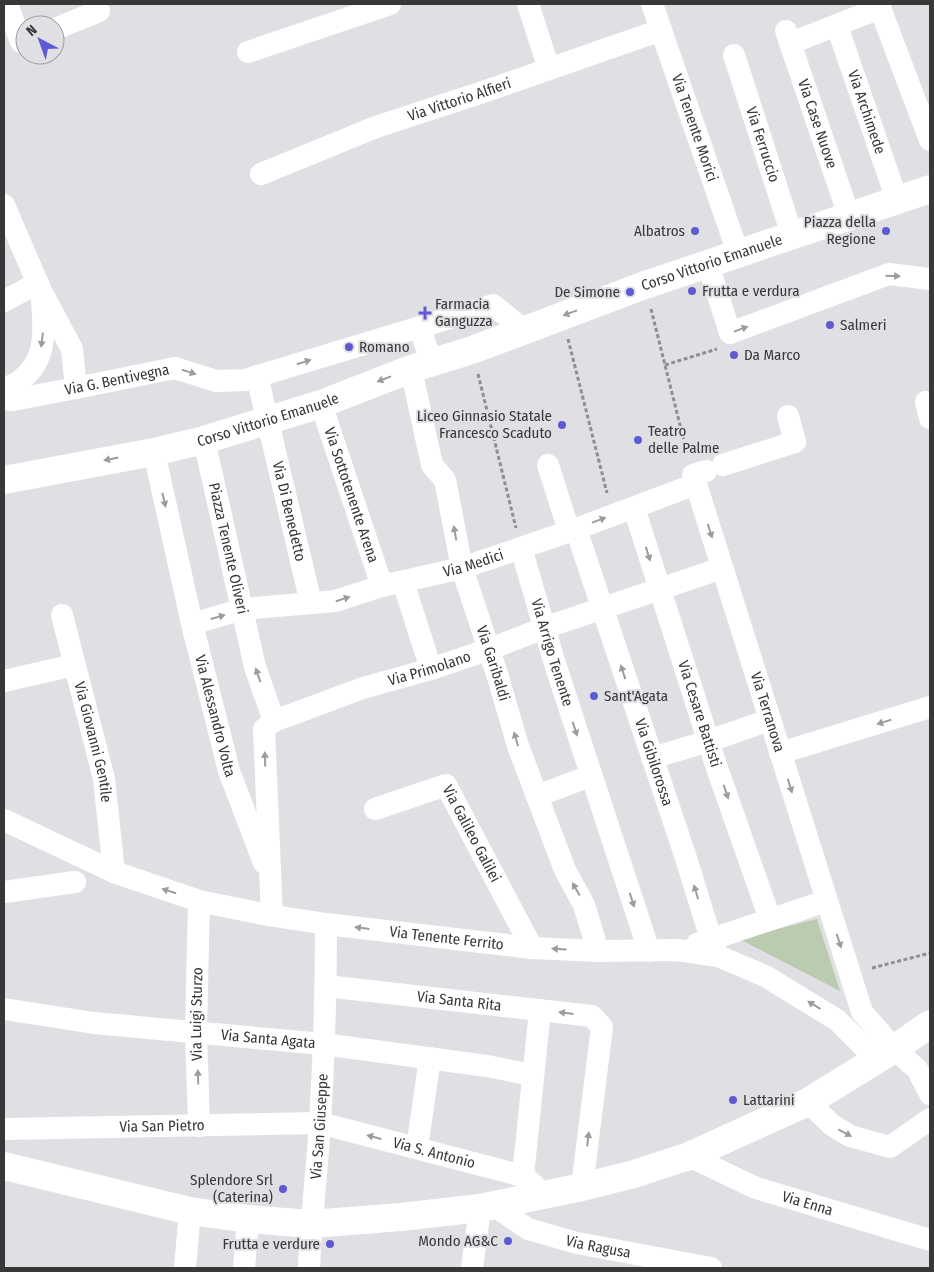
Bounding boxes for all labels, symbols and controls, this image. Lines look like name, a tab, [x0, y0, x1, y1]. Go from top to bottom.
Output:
north arrow	[15, 15, 65, 65]
text: N	[23, 21, 41, 40]
street label: Via Archimede	[844, 68, 889, 156]
street label: Via Tenente Morici	[668, 72, 722, 184]
street label: Via Vittorio Alfieri	[405, 74, 513, 125]
street label: Via Case Nuove	[794, 77, 841, 171]
street label: Via Ferruccio	[742, 104, 783, 185]
place label: Piazza della Regione	[804, 213, 876, 248]
place label: Albatros	[634, 222, 685, 240]
marker: Albatros	[689, 225, 701, 237]
marker: Piazza della Regione	[880, 225, 892, 237]
street label: Corso Vittorio Emanuele	[639, 230, 785, 295]
one-way arrow	[886, 272, 902, 280]
place label: Frutta e verdura	[702, 282, 800, 300]
place label: De Simone	[554, 283, 620, 301]
marker: Frutta e verdura	[686, 285, 698, 297]
marker: De Simone	[624, 286, 636, 298]
place label: Farmacia Ganguzza	[435, 295, 493, 330]
marker: Farmacia Ganguzza	[419, 307, 431, 319]
one-way arrow	[562, 309, 577, 317]
place label: Salmeri	[840, 316, 887, 334]
marker: Salmeri	[824, 319, 836, 331]
one-way arrow	[733, 325, 748, 332]
one-way arrow	[38, 332, 46, 348]
place label: Romano	[359, 338, 410, 356]
marker: Romano	[343, 341, 355, 353]
place label: Da Marco	[744, 346, 800, 364]
marker: Da Marco	[728, 349, 740, 361]
one-way arrow	[297, 358, 312, 366]
street label: Via G. Bentivegna	[63, 360, 171, 399]
one-way arrow	[181, 369, 196, 376]
one-way arrow	[377, 376, 391, 384]
street label: Corso Vittorio Emanuele	[195, 389, 341, 450]
place label: Liceo Ginnasio Statale Francesco Scaduto	[417, 407, 552, 442]
marker: Liceo Ginnasio Statale Francesco Scaduto	[556, 419, 568, 431]
place label: Teatro delle Palme	[648, 422, 719, 457]
street label: Via Sottotenente Arena	[320, 425, 383, 565]
marker: Teatro delle Palme	[632, 434, 644, 446]
one-way arrow	[103, 455, 119, 463]
street label: Via Di Benedetto	[269, 459, 310, 563]
street label: Piazza Tenente Oliveri	[205, 481, 252, 616]
one-way arrow	[160, 492, 168, 507]
one-way arrow	[592, 516, 607, 524]
one-way arrow	[707, 523, 715, 538]
one-way arrow	[451, 524, 459, 540]
street label: Via Medici	[441, 545, 506, 581]
one-way arrow	[645, 547, 653, 562]
one-way arrow	[336, 594, 351, 602]
street label: Via Arrigo Tenente	[527, 597, 577, 709]
one-way arrow	[210, 612, 225, 620]
street label: Via Garibaldi	[473, 623, 513, 703]
street label: Via Primolano	[386, 647, 473, 690]
street label: Via Alessandro Volta	[191, 653, 239, 780]
street label: Via Cesare Battisti	[674, 658, 725, 769]
one-way arrow	[619, 664, 627, 679]
one-way arrow	[254, 667, 262, 682]
street label: Via Terranova	[747, 670, 789, 754]
street label: Via Giovanni Gentile	[70, 680, 115, 803]
place label: Sant'Agata	[604, 687, 668, 705]
marker: Sant'Agata	[588, 690, 600, 702]
street label: Via Gibilorossa	[631, 716, 677, 808]
one-way arrow	[876, 718, 891, 726]
one-way arrow	[572, 721, 580, 736]
one-way arrow	[511, 731, 519, 746]
one-way arrow	[261, 751, 269, 767]
one-way arrow	[786, 779, 794, 794]
street label: Via Galileo Galilei	[439, 782, 505, 885]
one-way arrow	[722, 785, 730, 800]
one-way arrow	[571, 883, 580, 896]
one-way arrow	[692, 885, 700, 900]
one-way arrow	[161, 887, 176, 895]
one-way arrow	[628, 892, 636, 907]
street label: Via Tenente Ferrito	[388, 922, 505, 954]
one-way arrow	[354, 924, 370, 932]
one-way arrow	[835, 934, 843, 949]
one-way arrow	[551, 945, 567, 953]
street label: Via Luigi Sturzo	[187, 967, 206, 1061]
street label: Via Santa Rita	[416, 987, 502, 1015]
one-way arrow	[807, 1001, 820, 1010]
one-way arrow	[558, 1009, 574, 1017]
street label: Via Santa Agata	[220, 1026, 316, 1052]
one-way arrow	[193, 1069, 201, 1085]
street label: Via San Giuseppe	[307, 1073, 332, 1180]
place label: Lattarini	[743, 1091, 795, 1109]
marker: Lattarini	[727, 1094, 739, 1106]
street label: Via San Pietro	[119, 1116, 205, 1136]
one-way arrow	[838, 1129, 853, 1137]
one-way arrow	[584, 1131, 592, 1147]
one-way arrow	[367, 1133, 382, 1141]
street label: Via S. Antonio	[391, 1133, 477, 1172]
place label: Splendore Srl (Caterina)	[190, 1171, 273, 1206]
marker: Splendore Srl (Caterina)	[277, 1183, 289, 1195]
street label: Via Enna	[780, 1187, 835, 1220]
street label: Via Ragusa	[564, 1231, 632, 1262]
place label: Mondo AG&C	[418, 1232, 498, 1250]
place label: Frutta e verdure	[222, 1235, 320, 1253]
marker: Mondo AG&C	[502, 1235, 514, 1247]
marker: Frutta e verdure	[324, 1238, 336, 1250]

